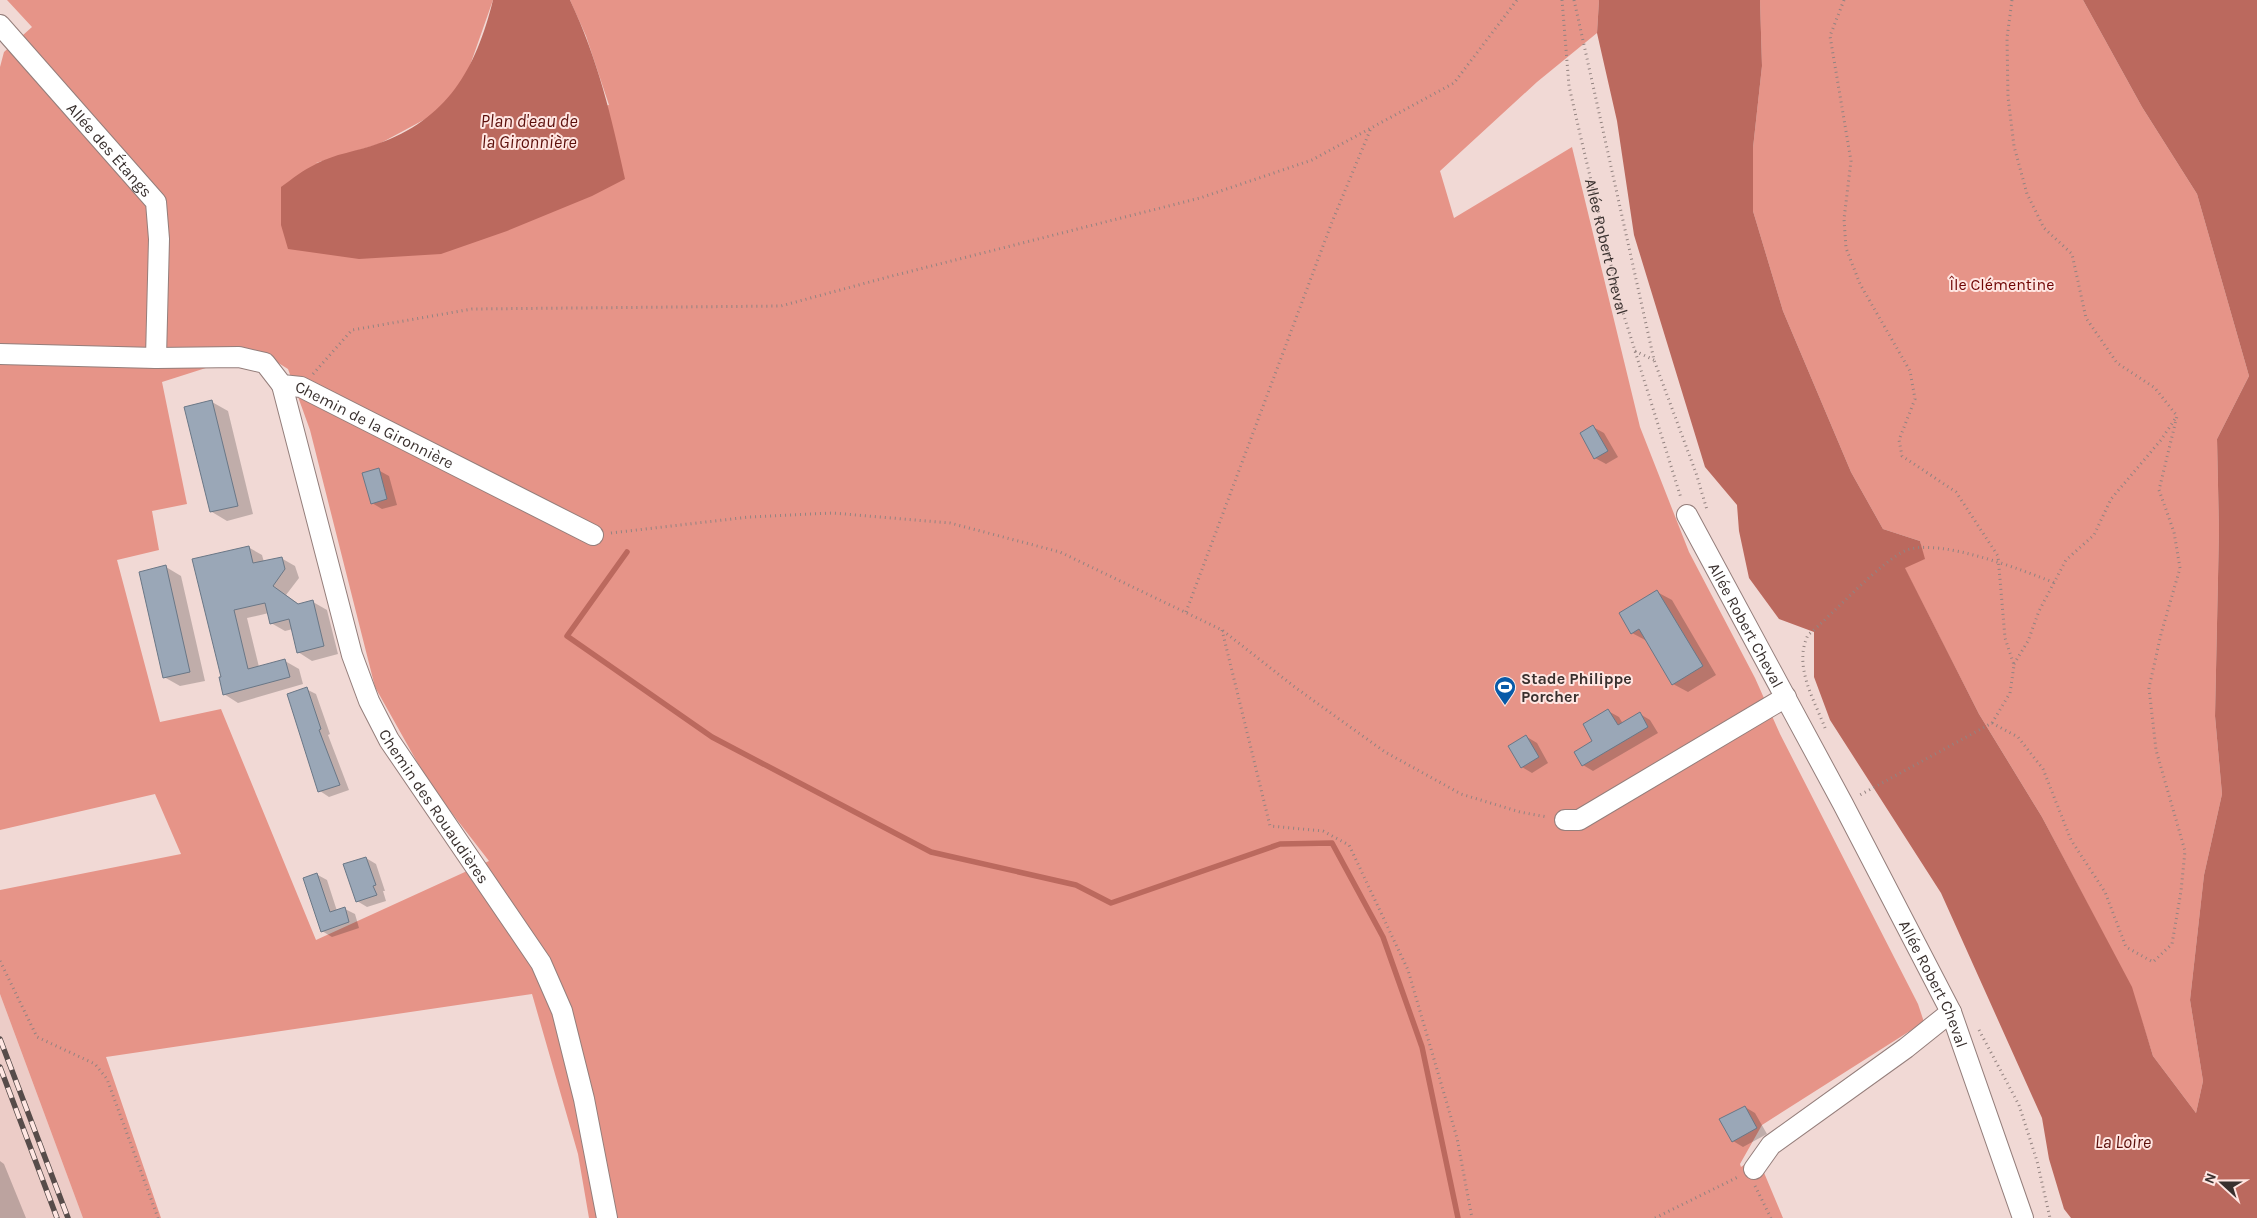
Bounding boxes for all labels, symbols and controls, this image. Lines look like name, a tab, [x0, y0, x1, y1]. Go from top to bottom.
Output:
street label: Allée des Étangs	[63, 98, 156, 201]
water label: Plan d'eau de la Gironnière	[480, 110, 578, 153]
street label: Allée Robert Cheval	[1581, 176, 1632, 317]
park label: Île Clémentine	[1949, 275, 2054, 294]
street label: Chemin de la Gironnière	[295, 377, 457, 472]
street label: Allée Robert Cheval	[1705, 559, 1788, 691]
place label: Stade Philippe Porcher	[1521, 669, 1632, 706]
sports icon: Stade Philippe Porcher	[1493, 675, 1517, 706]
street label: Chemin des Rouaudières	[375, 726, 493, 887]
street label: Allée Robert Cheval	[1895, 917, 1972, 1050]
water label: La Loire	[2095, 1131, 2151, 1153]
north arrow	[2197, 1158, 2247, 1208]
text: N	[2201, 1171, 2220, 1186]

